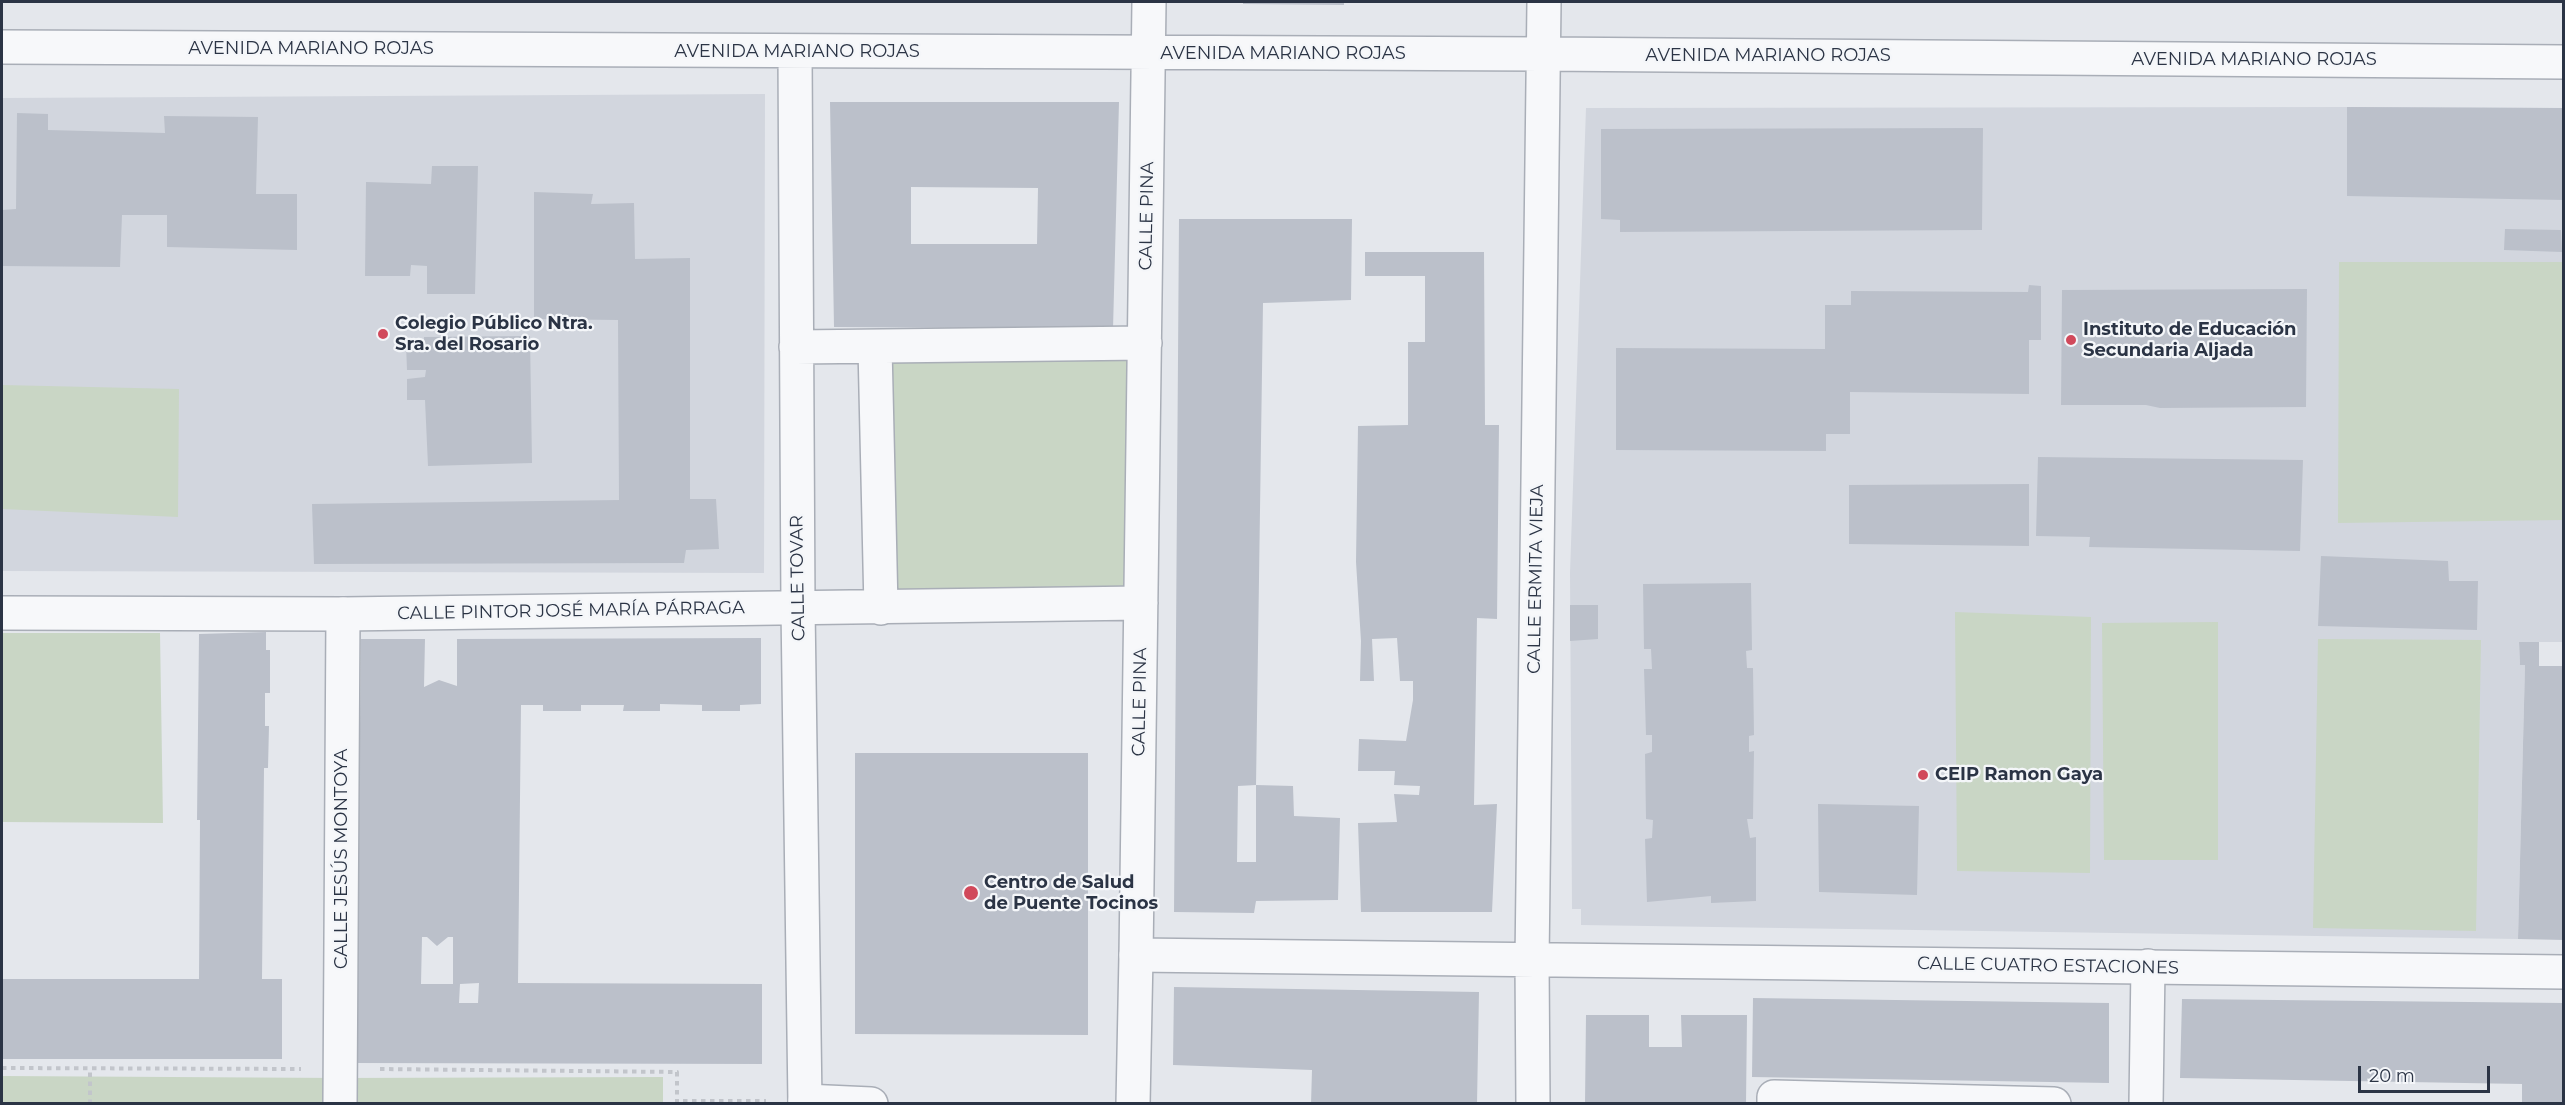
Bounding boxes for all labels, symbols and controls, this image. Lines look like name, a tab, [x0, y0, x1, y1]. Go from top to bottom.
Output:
street label: AVENIDA MARIANO ROJAS	[188, 38, 434, 60]
street label: AVENIDA MARIANO ROJAS	[674, 41, 920, 63]
street label: AVENIDA MARIANO ROJAS	[1160, 43, 1406, 65]
street label: AVENIDA MARIANO ROJAS	[1645, 45, 1891, 67]
street label: AVENIDA MARIANO ROJAS	[2131, 49, 2377, 71]
street label: CALLE PINA	[1135, 161, 1159, 271]
place label: Colegio Público Ntra. Sra. del Rosario	[395, 313, 593, 356]
place label: Instituto de Educación Secundaria Aljada	[2083, 319, 2297, 362]
marker: Colegio Público Ntra. Sra. del Rosario	[376, 327, 390, 341]
marker: Instituto de Educación Secundaria Aljada	[2064, 333, 2078, 347]
street label: CALLE ERMITA VIEJA	[1524, 484, 1548, 674]
street label: CALLE TOVAR	[786, 515, 810, 641]
street label: CALLE PINTOR JOSÉ MARÍA PÁRRAGA	[397, 597, 745, 625]
street label: CALLE PINA	[1128, 647, 1152, 757]
street label: CALLE JESÚS MONTOYA	[331, 749, 353, 969]
place label: CEIP Ramon Gaya	[1935, 764, 2103, 786]
marker: CEIP Ramon Gaya	[1916, 768, 1930, 782]
place label: Centro de Salud de Puente Tocinos	[984, 872, 1158, 914]
marker: Centro de Salud de Puente Tocinos	[962, 884, 980, 902]
street label: CALLE CUATRO ESTACIONES	[1917, 953, 2179, 979]
scale bar	[2361, 1054, 2493, 1092]
text: 20 m	[2369, 1065, 2415, 1087]

